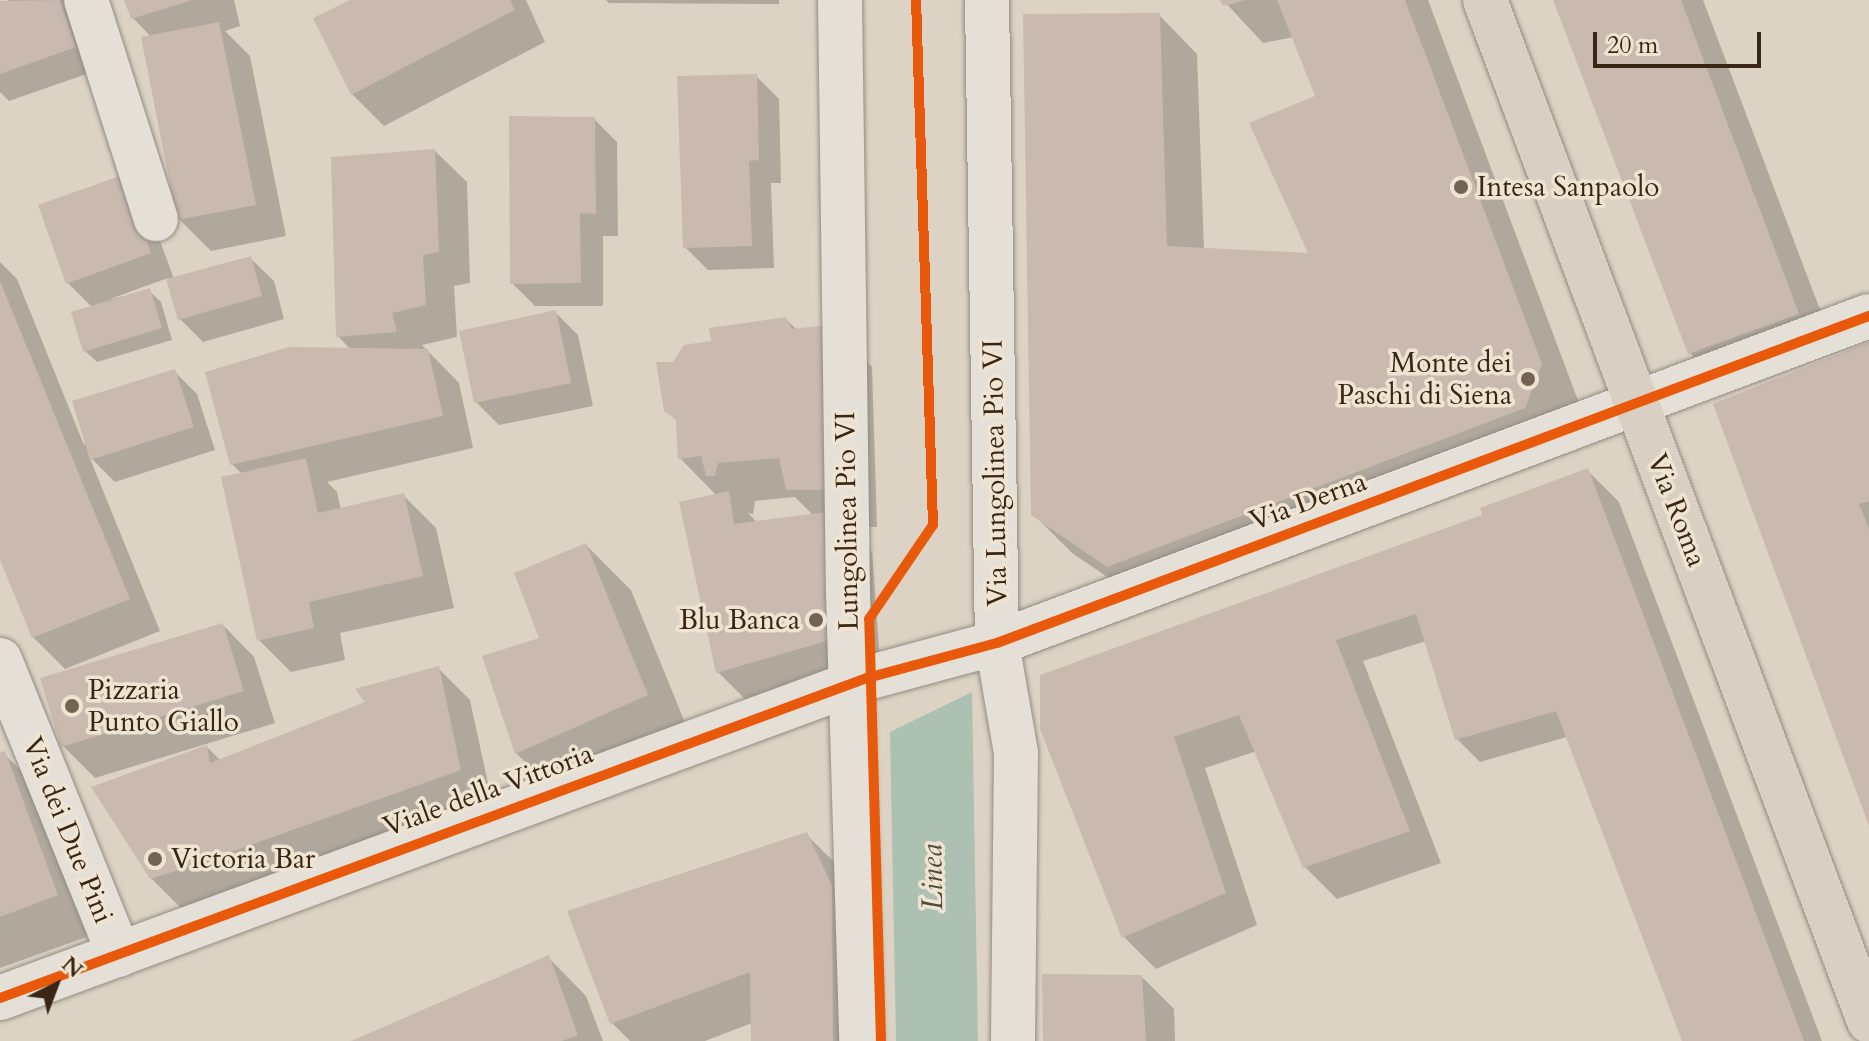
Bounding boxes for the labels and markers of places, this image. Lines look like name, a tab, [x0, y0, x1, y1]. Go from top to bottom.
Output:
place label: Intesa Sanpaolo	[1477, 170, 1659, 204]
marker: Intesa Sanpaolo	[1452, 178, 1470, 196]
place label: Monte dei Paschi di Siena	[1338, 346, 1512, 412]
marker: Monte dei Paschi di Siena	[1519, 370, 1537, 388]
place label: Blu Banca	[679, 603, 800, 637]
marker: Blu Banca	[807, 611, 825, 629]
place label: Pizzaria Punto Giallo	[88, 673, 239, 739]
marker: Pizzaria Punto Giallo	[63, 697, 81, 715]
place label: Victoria Bar	[171, 842, 315, 876]
marker: Victoria Bar	[146, 850, 164, 868]

